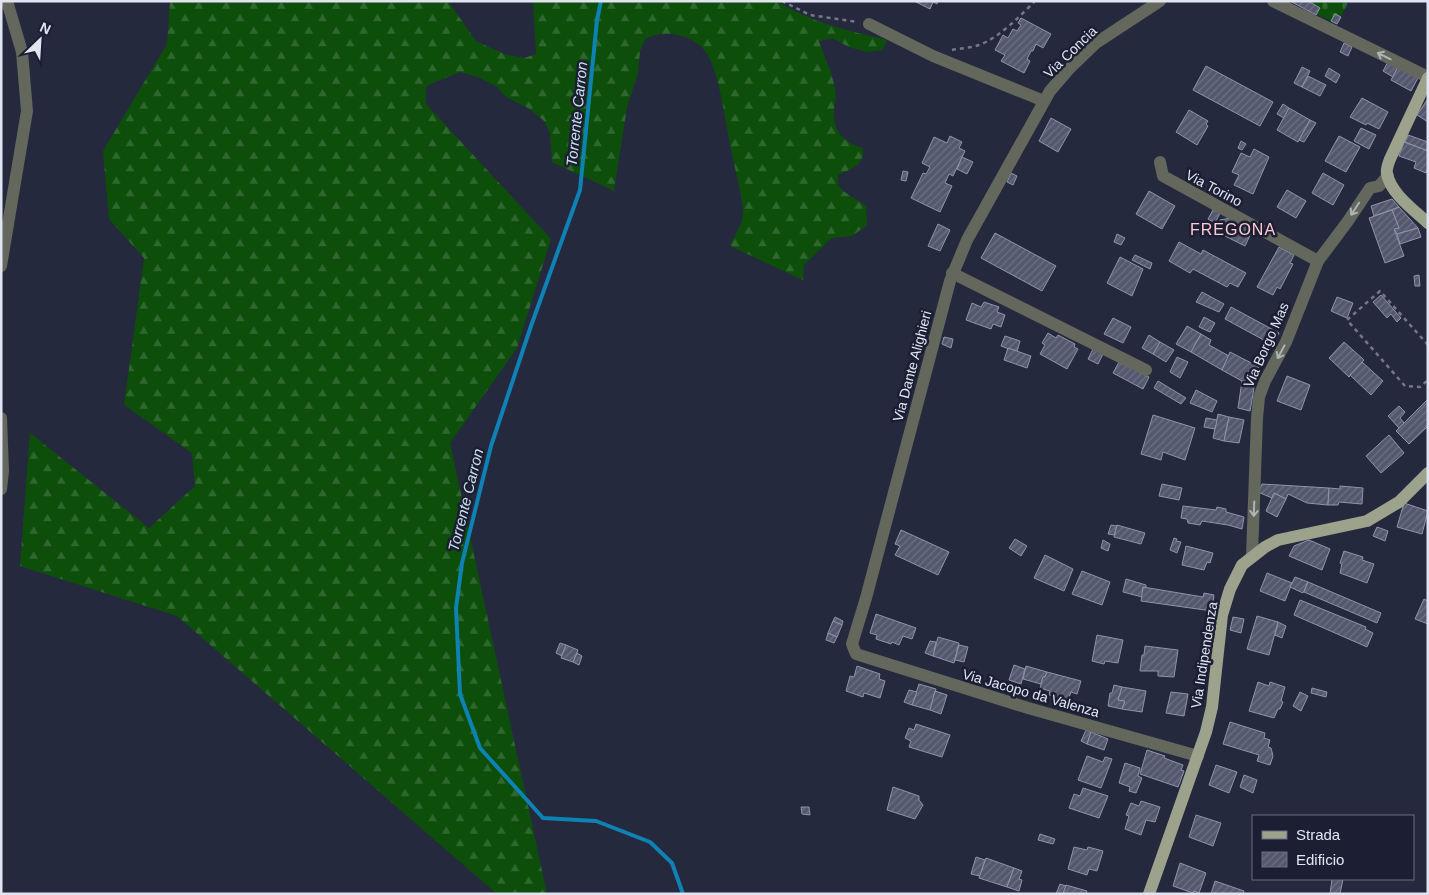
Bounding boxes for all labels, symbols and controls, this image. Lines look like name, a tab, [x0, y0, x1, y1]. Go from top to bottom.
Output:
north arrow	[15, 15, 65, 65]
text: N	[38, 19, 53, 38]
street label: Via Concia	[1040, 23, 1100, 81]
one-way arrow	[1377, 51, 1392, 60]
water label: Torrente Carron	[563, 61, 590, 167]
street label: Via Torino	[1183, 166, 1245, 210]
one-way arrow	[1350, 202, 1360, 216]
district label: FREGONA	[1190, 221, 1276, 238]
street label: Via Borgo Mas	[1240, 300, 1292, 390]
street label: Via Dante Alighieri	[889, 309, 935, 423]
one-way arrow	[1275, 344, 1285, 359]
water label: Torrente Carron	[445, 447, 487, 553]
one-way arrow	[1249, 501, 1258, 517]
street label: Via Indipendenza	[1188, 600, 1220, 710]
street label: Via Jacopo da Valenza	[961, 666, 1102, 720]
legend	[1252, 815, 1414, 880]
text: Strada	[1296, 826, 1341, 843]
text: Edificio	[1296, 851, 1344, 868]

